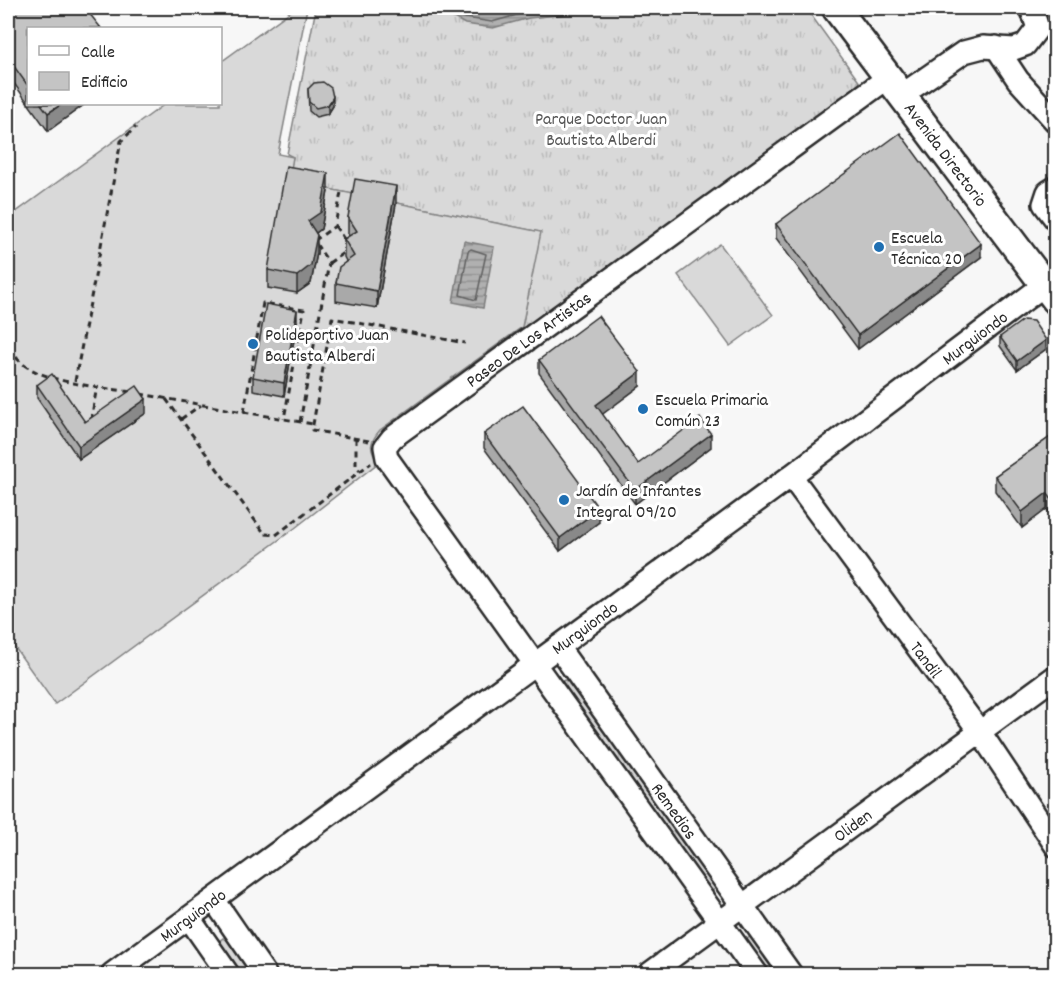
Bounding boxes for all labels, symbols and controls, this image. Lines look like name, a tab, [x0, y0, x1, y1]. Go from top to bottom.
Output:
legend	[27, 27, 222, 105]
text: Calle	[81, 41, 115, 66]
text: Edificio	[81, 71, 128, 96]
street label: Avenida Directorio	[897, 98, 992, 213]
park label: Parque Doctor Juan Bautista Alberdi	[535, 108, 667, 154]
place label: Escuela Técnica 20	[891, 227, 962, 273]
marker: Escuela Técnica 20	[872, 240, 886, 254]
street label: Paseo De Los Artistas	[462, 287, 598, 395]
street label: Murguiondo	[938, 306, 1014, 373]
place label: Polideportivo Juan Bautista Alberdi	[265, 324, 389, 370]
marker: Polideportivo Juan Bautista Alberdi	[246, 337, 260, 351]
place label: Escuela Primaria Común 23	[655, 389, 768, 435]
marker: Escuela Primaria Común 23	[636, 402, 650, 416]
place label: Jardín de Infantes Integral 09/20	[576, 480, 701, 526]
marker: Jardín de Infantes Integral 09/20	[557, 493, 571, 507]
street label: Murguiondo	[548, 597, 624, 662]
street label: Tandil	[902, 637, 947, 685]
street label: Remedios	[644, 779, 701, 846]
street label: Oliden	[829, 804, 878, 850]
street label: Murguiondo	[156, 884, 232, 950]

